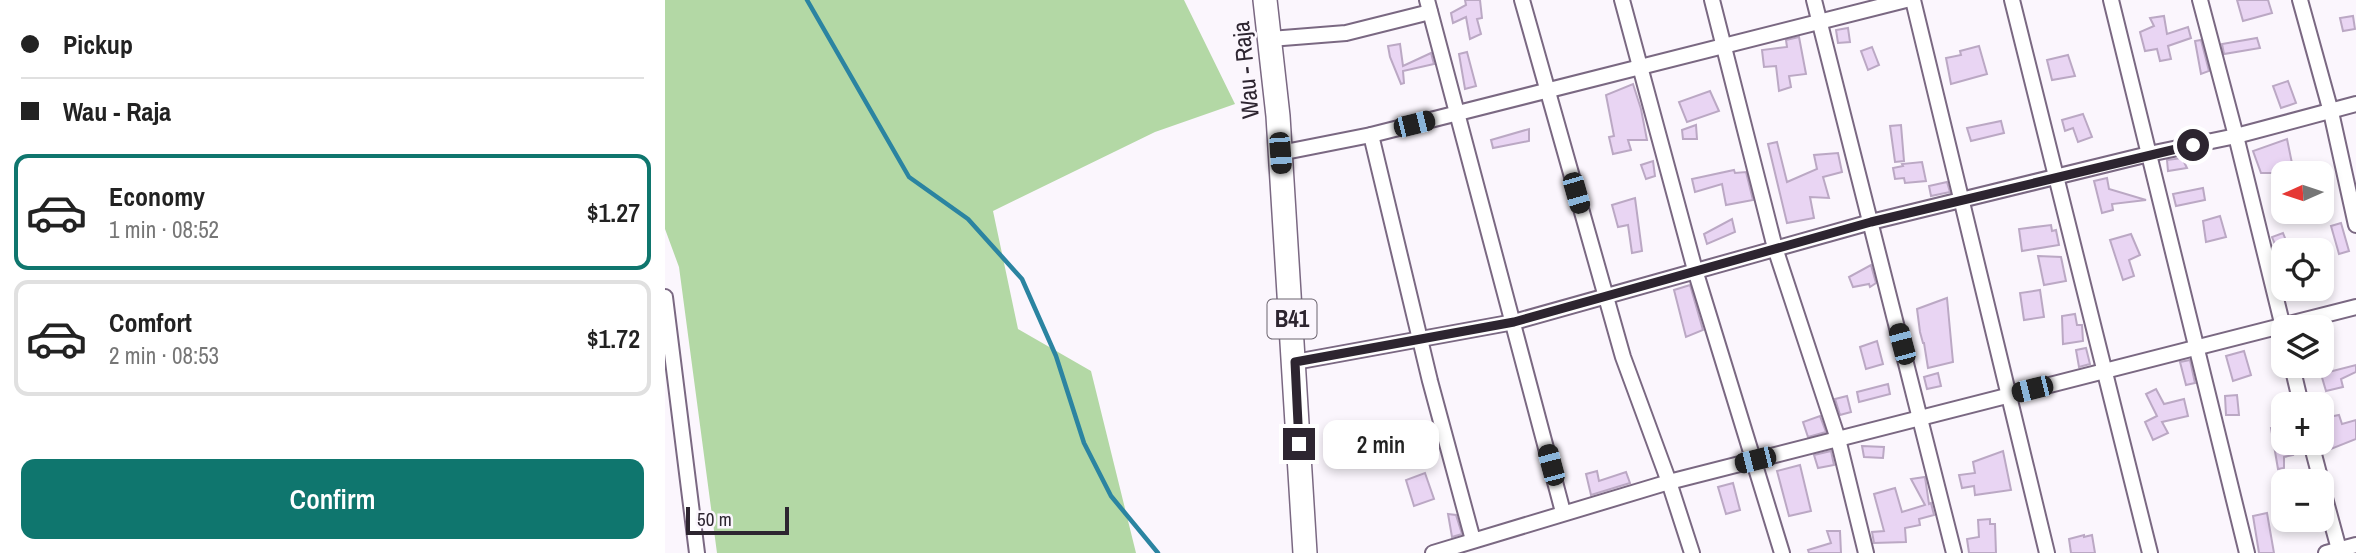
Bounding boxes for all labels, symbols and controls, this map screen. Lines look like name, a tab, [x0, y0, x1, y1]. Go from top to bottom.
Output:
street label: Wau - Raja	[1224, 20, 1266, 120]
text: Pickup	[63, 27, 133, 62]
text: Wau - Raja	[63, 94, 171, 129]
car	[1392, 109, 1437, 139]
route start	[2177, 129, 2209, 161]
car	[1269, 131, 1292, 175]
north arrow	[2271, 161, 2335, 224]
map controls	[2271, 161, 2334, 532]
car	[1561, 170, 1592, 216]
text: Economy	[109, 179, 205, 214]
icon: car	[25, 181, 88, 244]
text: $1.27	[587, 195, 640, 230]
text: 1 min · 08:52	[109, 214, 219, 245]
button: locate	[2271, 238, 2334, 301]
road number: B41	[1267, 300, 1317, 338]
text: Comfort	[109, 305, 192, 340]
icon: car	[25, 307, 88, 370]
button: layers	[2271, 315, 2334, 378]
text: $1.72	[587, 321, 640, 356]
car	[1887, 321, 1918, 367]
text: 2 min · 08:53	[109, 340, 219, 371]
car	[2010, 374, 2055, 404]
button: +	[2271, 392, 2334, 455]
callout: 2 min	[1323, 420, 1439, 468]
route end	[1283, 428, 1315, 460]
text: 2 min	[1357, 429, 1405, 460]
car	[1536, 442, 1567, 488]
car	[1733, 445, 1778, 475]
button: Confirm	[21, 459, 644, 539]
button: −	[2271, 469, 2334, 532]
scale bar	[686, 504, 789, 536]
text: 50 m	[697, 506, 732, 532]

